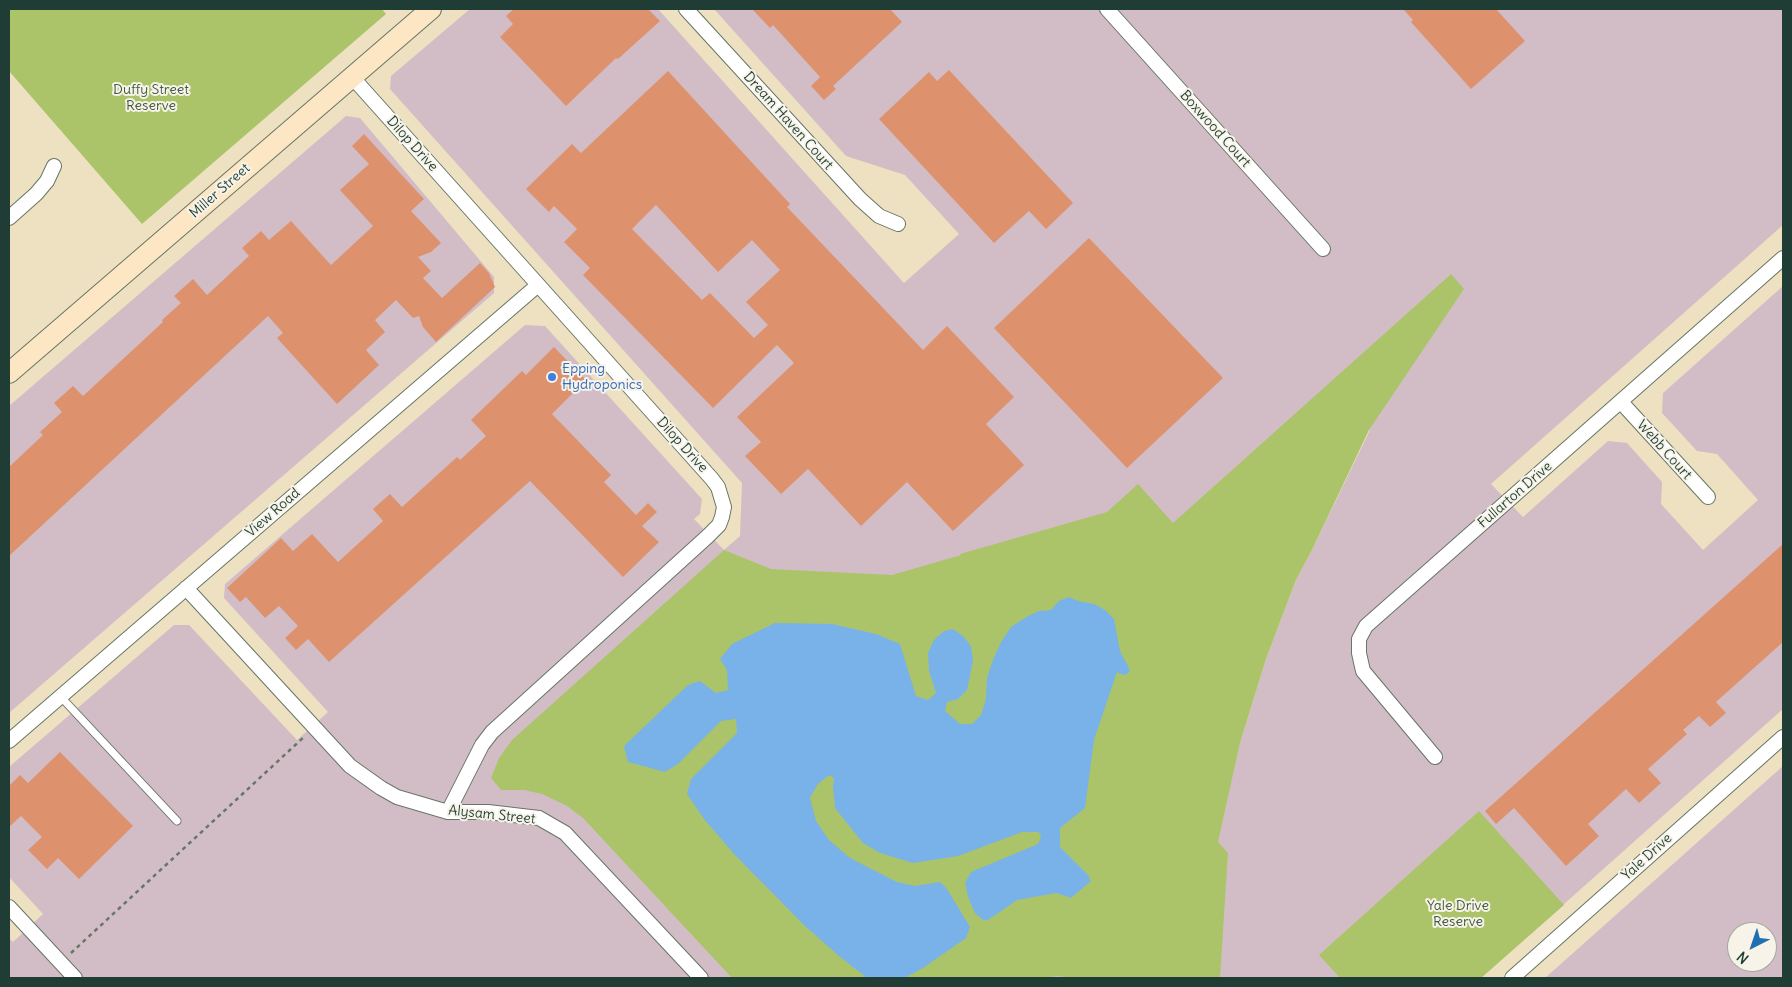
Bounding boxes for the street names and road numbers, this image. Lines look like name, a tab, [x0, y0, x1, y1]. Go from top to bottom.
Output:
street label: Dream Haven Court	[740, 69, 836, 173]
street label: Boxwood Court	[1176, 87, 1254, 171]
street label: Dilop Drive	[383, 113, 441, 175]
street label: Miller Street	[186, 160, 254, 222]
street label: Dilop Drive	[653, 414, 711, 476]
street label: Webb Court	[1633, 417, 1695, 483]
street label: Fullarton Drive	[1475, 458, 1555, 532]
street label: View Road	[242, 485, 304, 541]
street label: Alysam Street	[448, 802, 536, 828]
street label: Yale Drive	[1618, 830, 1676, 884]

